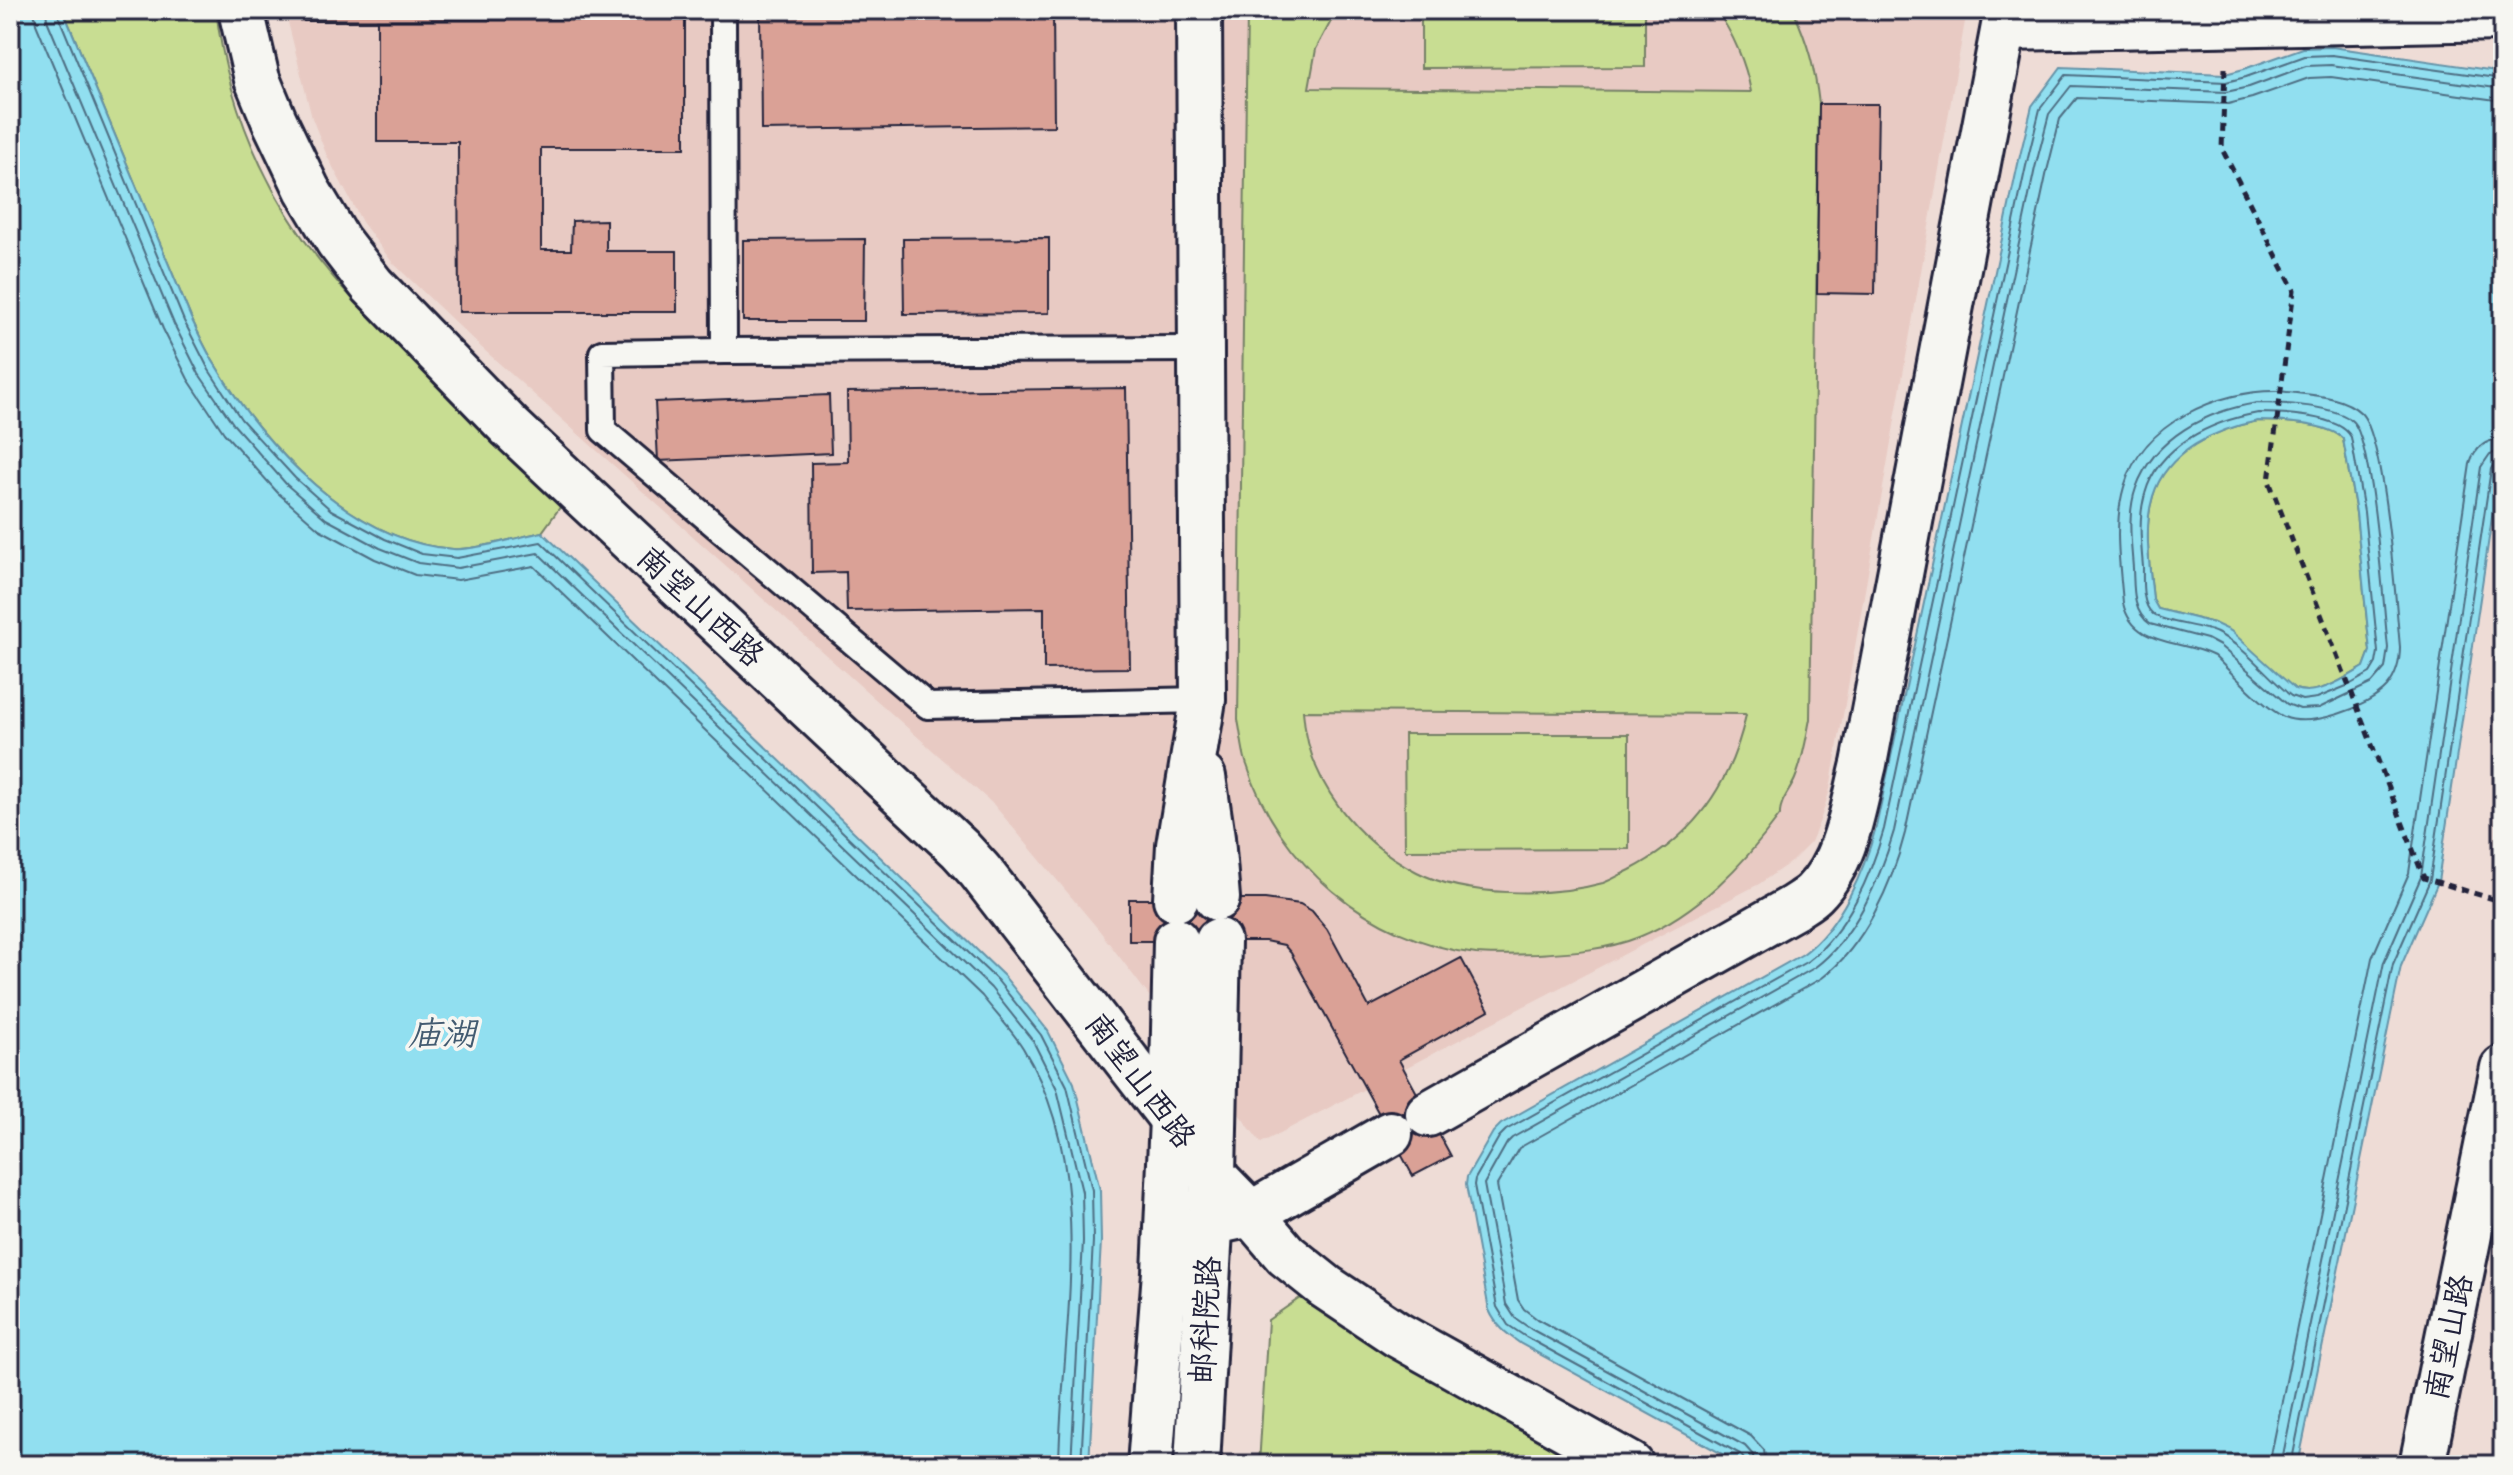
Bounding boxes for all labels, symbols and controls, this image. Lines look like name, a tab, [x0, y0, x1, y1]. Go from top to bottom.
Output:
street label: 南望山西路	[624, 537, 773, 680]
street label: 南望山西路	[1071, 1004, 1205, 1160]
water label: 庙湖	[408, 1012, 479, 1062]
street label: 邮科院路	[1182, 1255, 1235, 1385]
street label: 南望山路	[2415, 1270, 2488, 1405]

